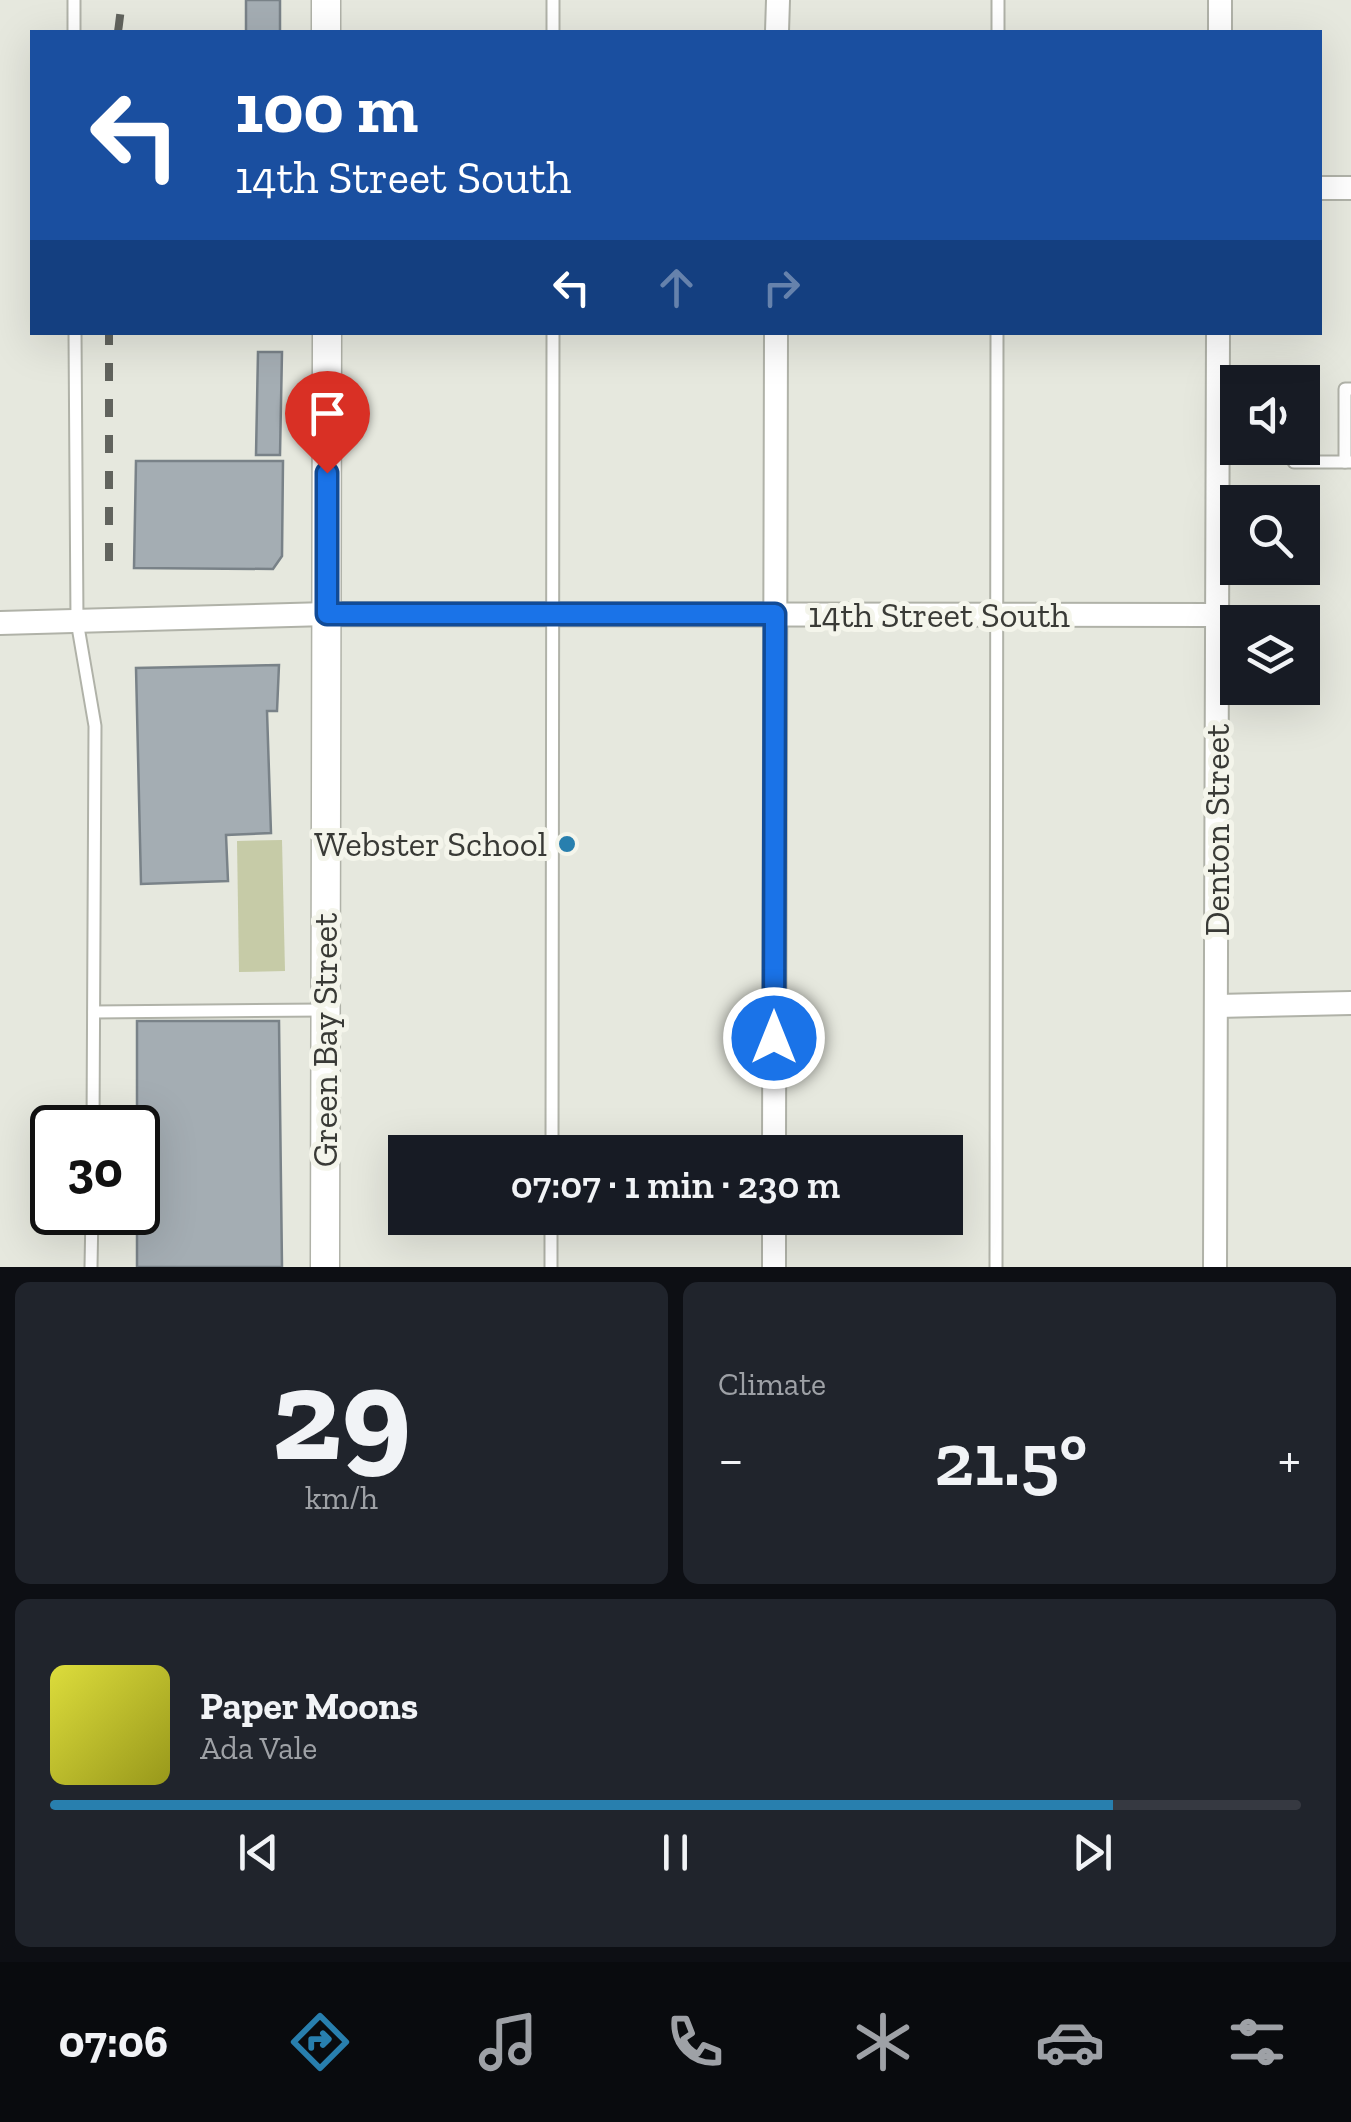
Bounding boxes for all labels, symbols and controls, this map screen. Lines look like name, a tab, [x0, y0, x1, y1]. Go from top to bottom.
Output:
text: 100 m	[235, 66, 418, 150]
icon: left	[70, 70, 200, 200]
text: 14th Street South	[235, 151, 571, 205]
icon: left	[544, 260, 599, 315]
icon: ahead	[649, 260, 704, 315]
icon: right	[754, 260, 809, 315]
map controls	[1220, 365, 1320, 705]
button: sound	[1220, 365, 1320, 465]
pin	[285, 371, 370, 474]
icon: arrive	[300, 386, 355, 441]
button: search	[1220, 485, 1320, 585]
street label: 14th Street South	[808, 594, 1070, 636]
button: layers	[1220, 605, 1320, 705]
street label: Denton Street	[1196, 724, 1238, 936]
place label: Webster School	[314, 823, 547, 865]
marker: Webster School	[556, 833, 578, 855]
street label: Green Bay Street	[304, 913, 346, 1167]
position arrow	[722, 986, 826, 1090]
speed limit sign: 30	[30, 1105, 160, 1235]
text: 07:07 · 1 min · 230 m	[511, 1162, 840, 1208]
text: 29	[272, 1336, 411, 1492]
text: Climate	[718, 1365, 826, 1403]
text: 21.5°	[934, 1414, 1087, 1504]
text: −	[718, 1426, 744, 1492]
text: +	[1278, 1426, 1301, 1492]
text: km/h	[305, 1479, 378, 1517]
text: Paper Moons	[200, 1683, 418, 1729]
text: Ada Vale	[200, 1729, 317, 1767]
icon: previous	[231, 1825, 286, 1880]
icon: pause	[648, 1825, 703, 1880]
icon: next	[1065, 1825, 1120, 1880]
icon: directions	[285, 2007, 355, 2077]
icon: music	[473, 2007, 543, 2077]
icon: phone	[660, 2007, 730, 2077]
icon: climate	[848, 2007, 918, 2077]
icon: car	[1035, 2007, 1105, 2077]
icon: filters	[1222, 2007, 1292, 2077]
text: 07:06	[59, 2015, 168, 2069]

